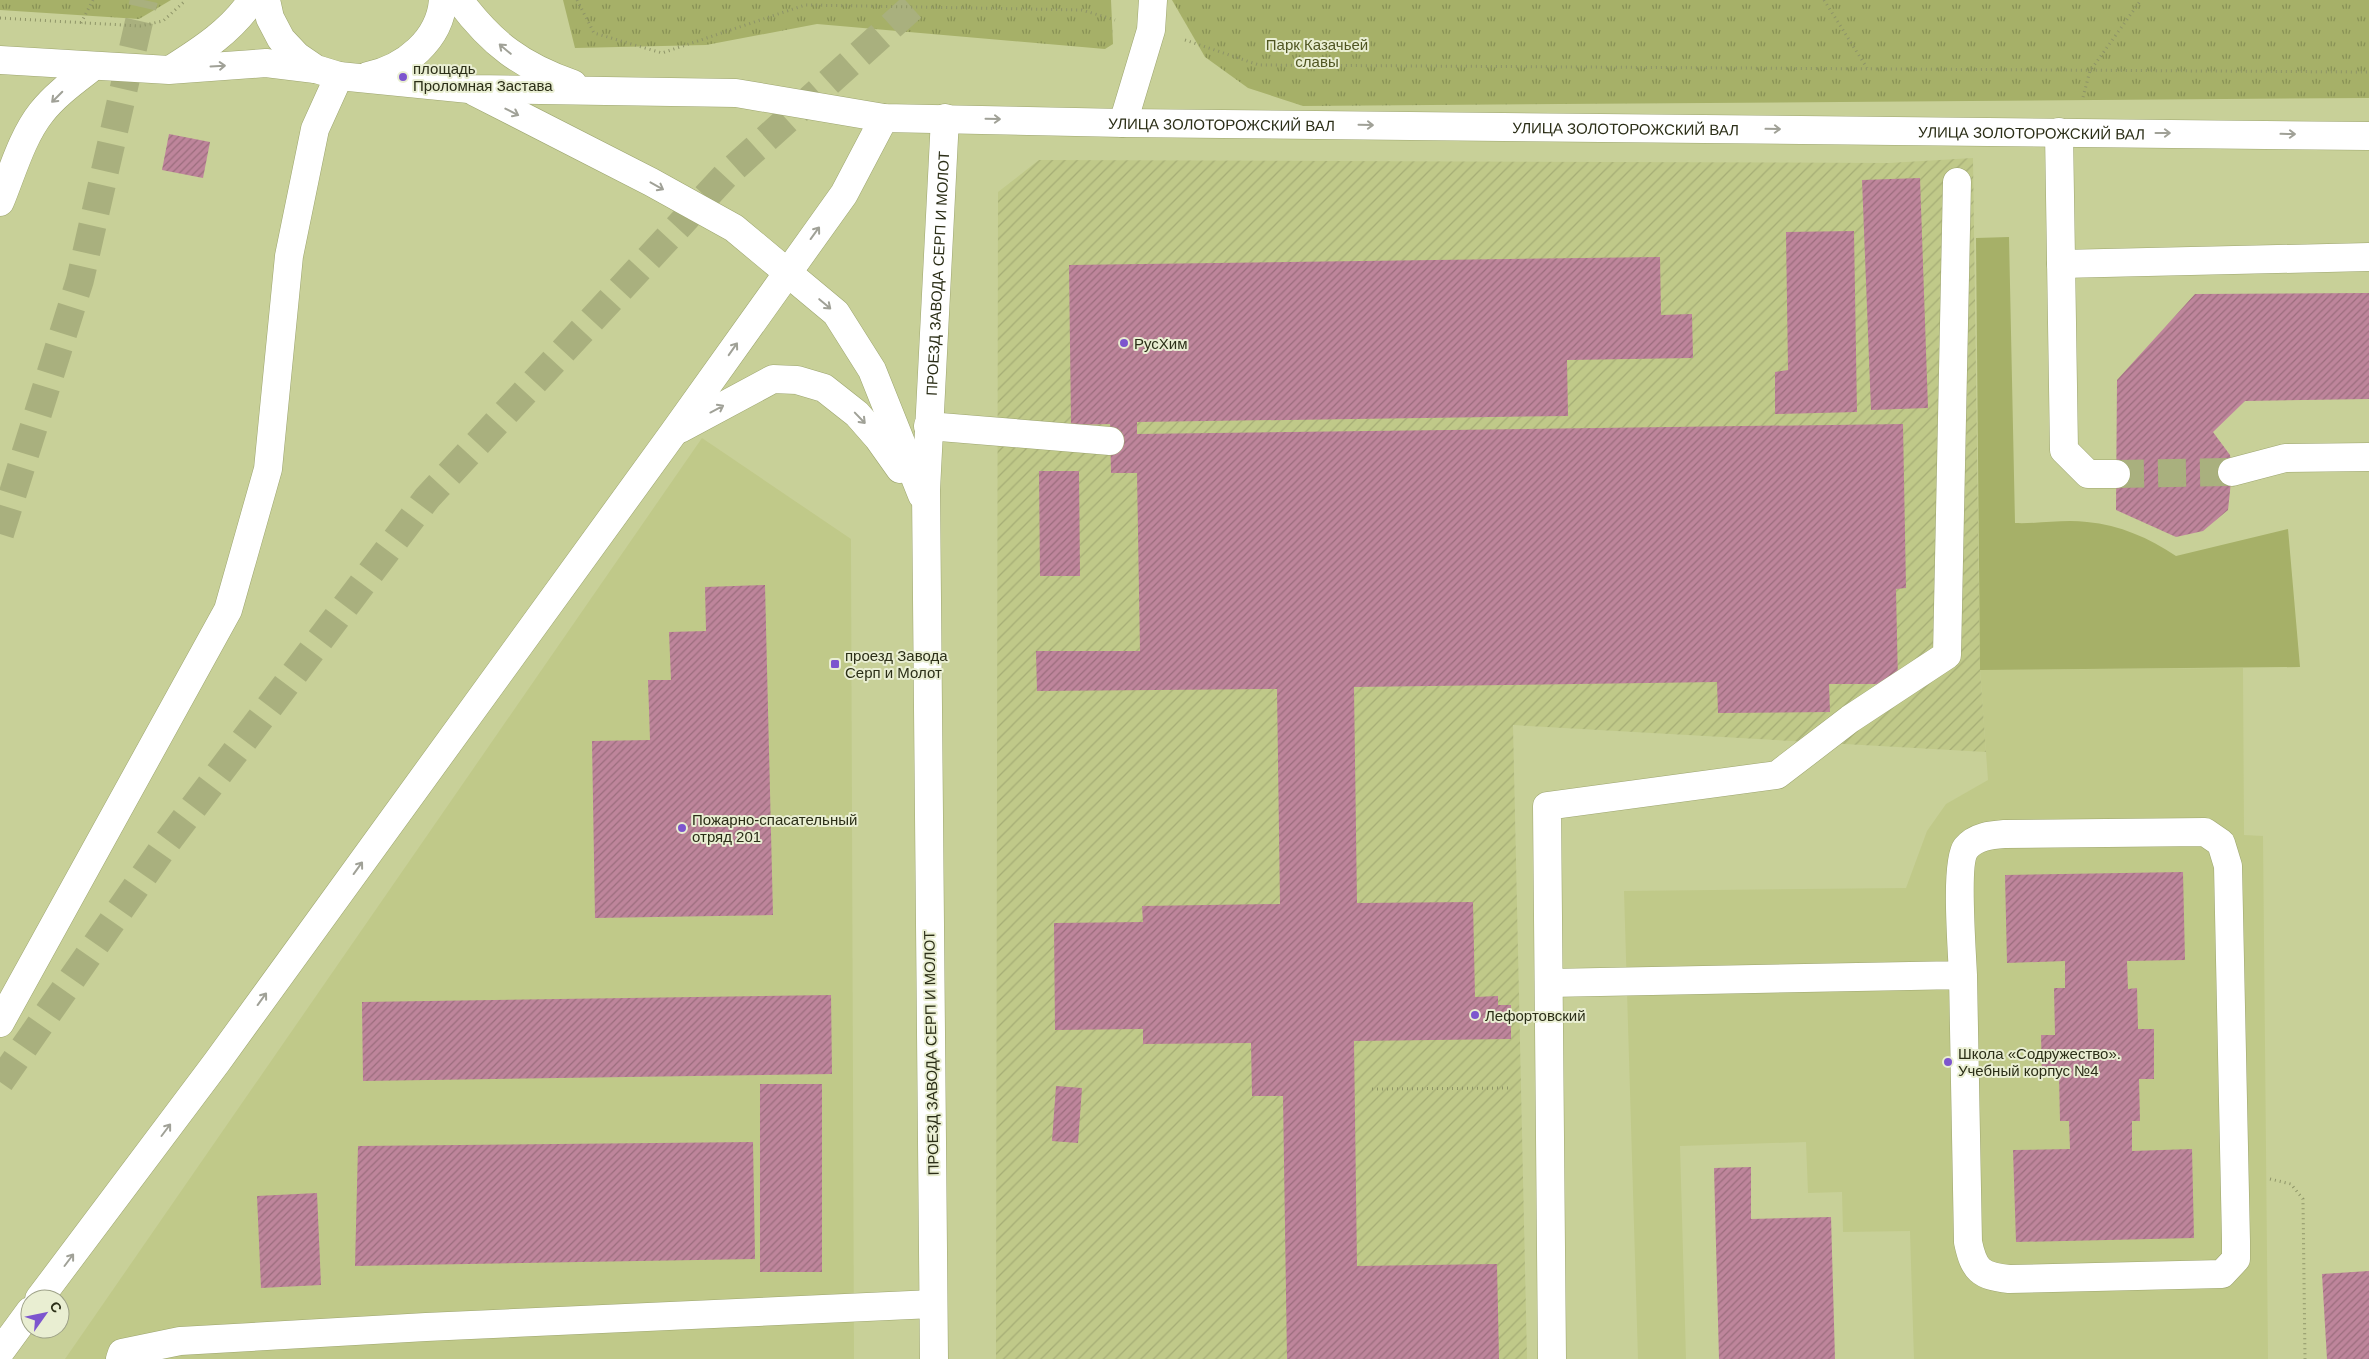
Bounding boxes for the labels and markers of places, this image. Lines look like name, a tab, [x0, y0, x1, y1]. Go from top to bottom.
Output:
place label: площадь Проломная Застава	[413, 60, 553, 94]
marker: площадь Проломная Застава	[397, 71, 409, 83]
place label: РусХим	[1134, 335, 1188, 352]
marker: РусХим	[1118, 337, 1130, 349]
place label: проезд Завода Серп и Молот	[845, 647, 948, 681]
marker: проезд Завода Серп и Молот	[829, 658, 841, 670]
place label: Пожарно-спасательный отряд 201	[692, 811, 857, 845]
marker: Пожарно-спасательный отряд 201	[676, 822, 688, 834]
place label: Лефортовский	[1485, 1007, 1586, 1024]
marker: Лефортовский	[1469, 1009, 1481, 1021]
place label: Школа «Содружество». Учебный корпус №4	[1958, 1045, 2121, 1079]
marker: Школа «Содружество». Учебный корпус №4	[1942, 1056, 1954, 1068]

